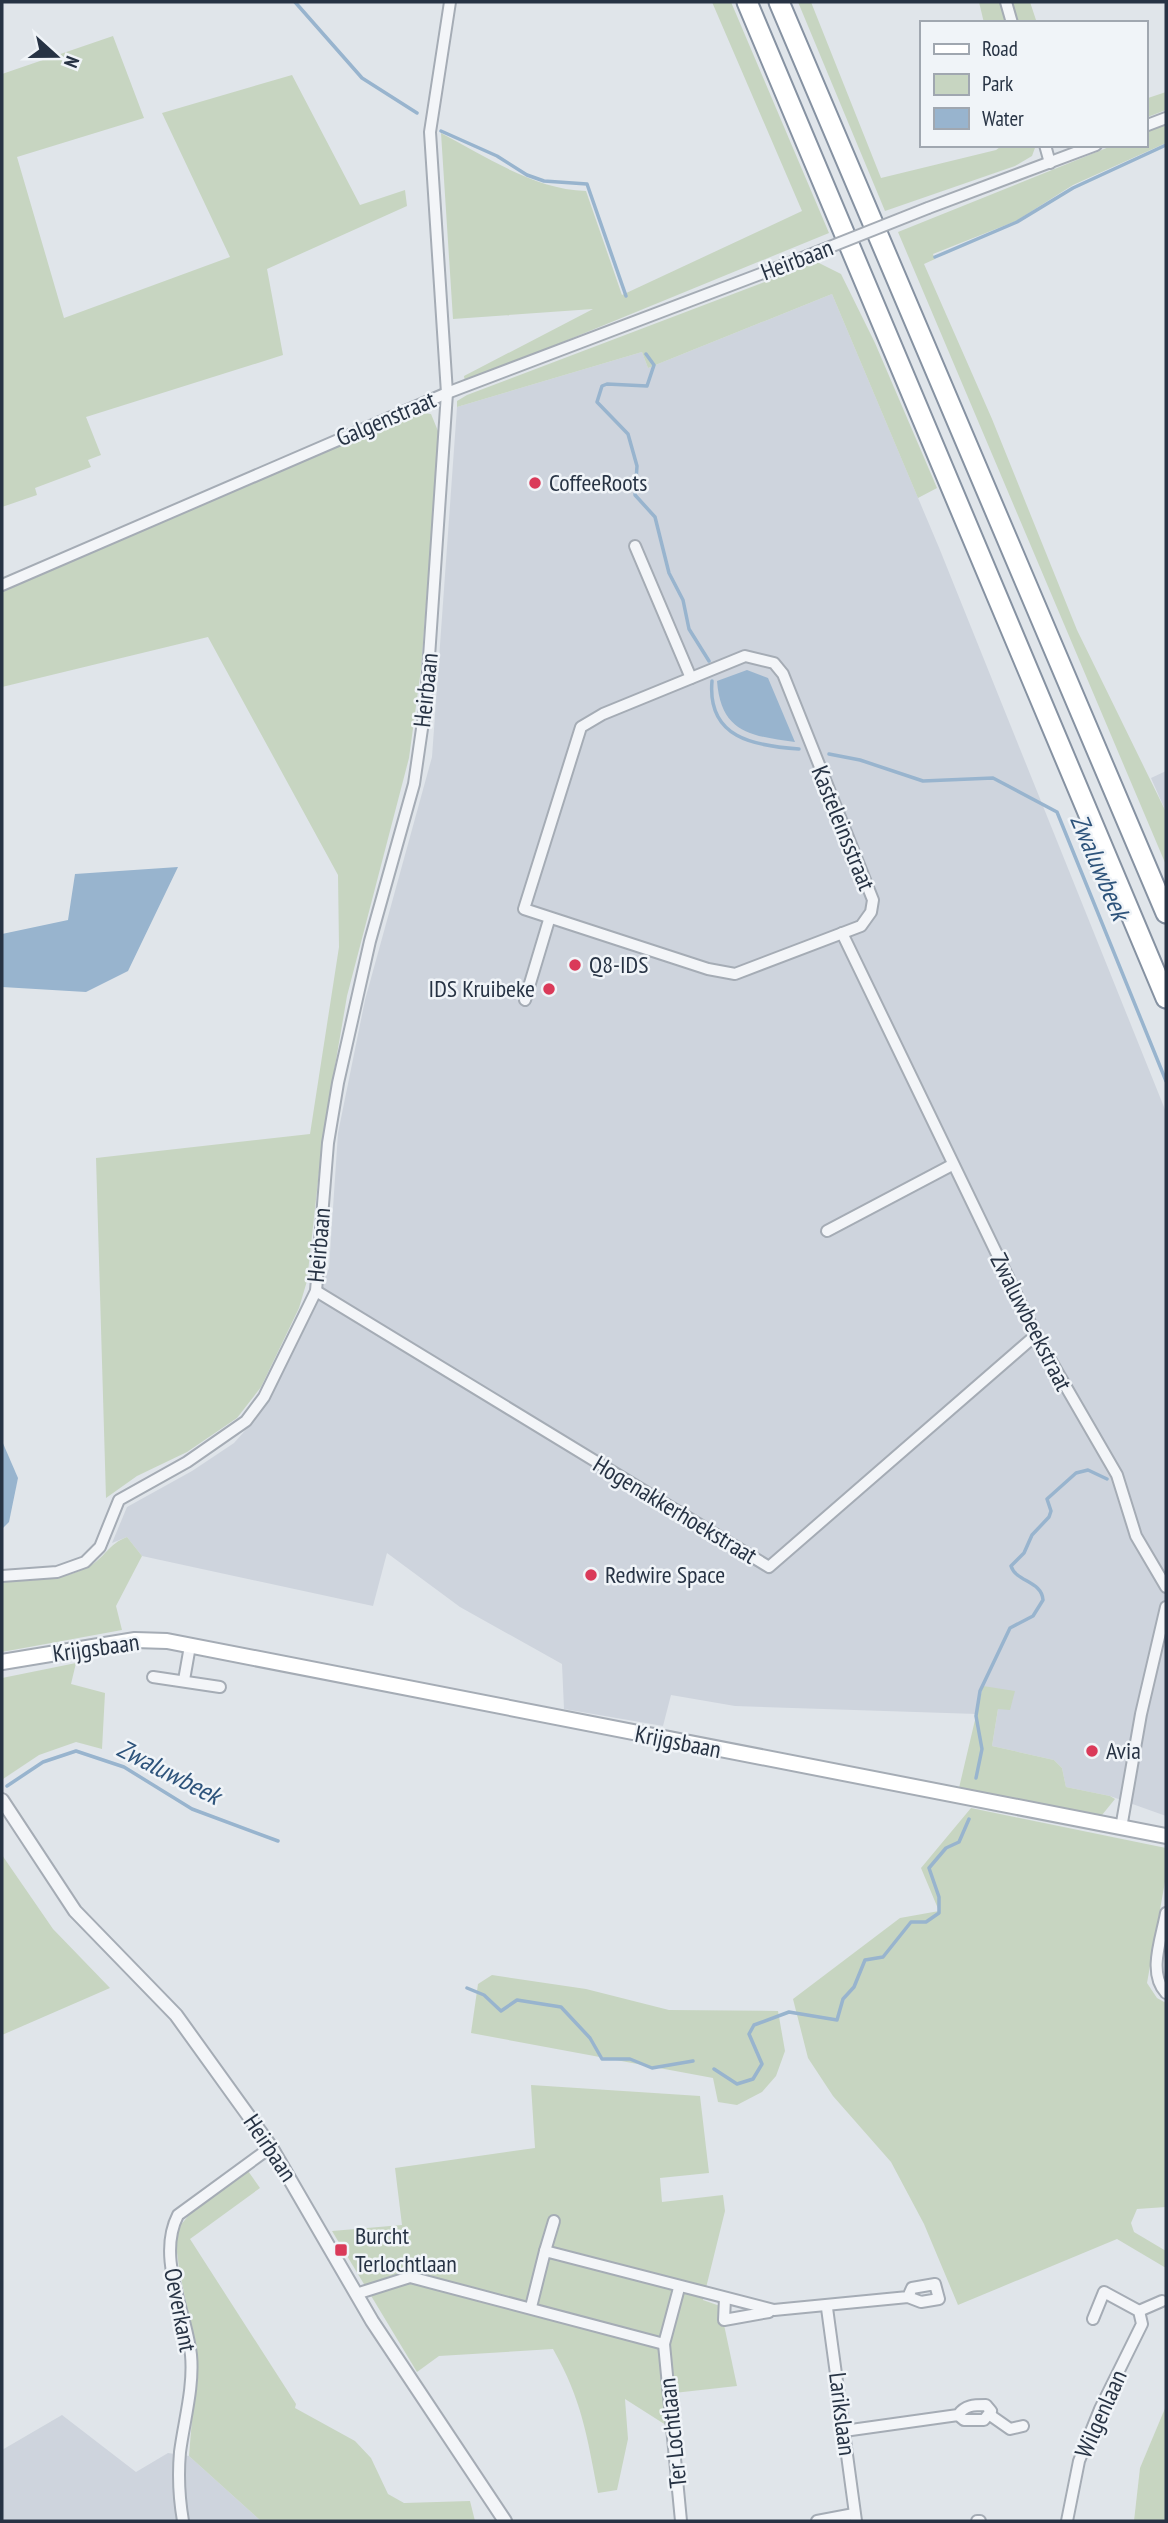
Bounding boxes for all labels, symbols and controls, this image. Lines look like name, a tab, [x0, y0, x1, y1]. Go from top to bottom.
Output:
north arrow	[21, 21, 91, 91]
legend	[920, 21, 1147, 147]
text: Road	[982, 35, 1018, 62]
text: N	[59, 53, 85, 71]
text: Park	[982, 70, 1013, 97]
text: Water	[982, 105, 1024, 132]
street label: Heirbaan	[756, 232, 837, 287]
street label: Galgenstraat	[331, 384, 441, 453]
place label: CoffeeRoots	[549, 467, 647, 498]
marker: CoffeeRoots	[527, 475, 543, 491]
street label: Heirbaan	[406, 651, 445, 729]
street label: Kasteleinsstraat	[804, 761, 883, 895]
water label: Zwaluwbeek	[1063, 809, 1139, 927]
place label: Q8-IDS	[589, 949, 648, 980]
marker: Q8-IDS	[567, 957, 583, 973]
place label: IDS Kruibeke	[429, 973, 535, 1004]
marker: IDS Kruibeke	[541, 981, 557, 997]
street label: Heirbaan	[300, 1206, 337, 1284]
street label: Zwaluwbeekstraat	[983, 1248, 1080, 1396]
street label: Hogenakkerhoekstraat	[588, 1448, 763, 1571]
place label: Redwire Space	[605, 1559, 725, 1590]
marker: Redwire Space	[583, 1567, 599, 1583]
street label: Krijgsbaan	[51, 1626, 141, 1669]
street label: Krijgsbaan	[632, 1718, 724, 1765]
water label: Zwaluwbeek	[112, 1731, 229, 1813]
place label: Avia	[1106, 1735, 1141, 1766]
marker: Avia	[1084, 1743, 1100, 1759]
street label: Heirbaan	[237, 2108, 304, 2187]
place label: Burcht Terlochtlaan	[355, 2220, 457, 2279]
marker: Burcht Terlochtlaan	[333, 2242, 349, 2258]
street label: Oeverkant	[157, 2265, 204, 2355]
street label: Wilgenlaan	[1067, 2365, 1134, 2463]
street label: Larikslaan	[822, 2370, 863, 2457]
street label: Ter Lochtlaan	[651, 2377, 694, 2489]

